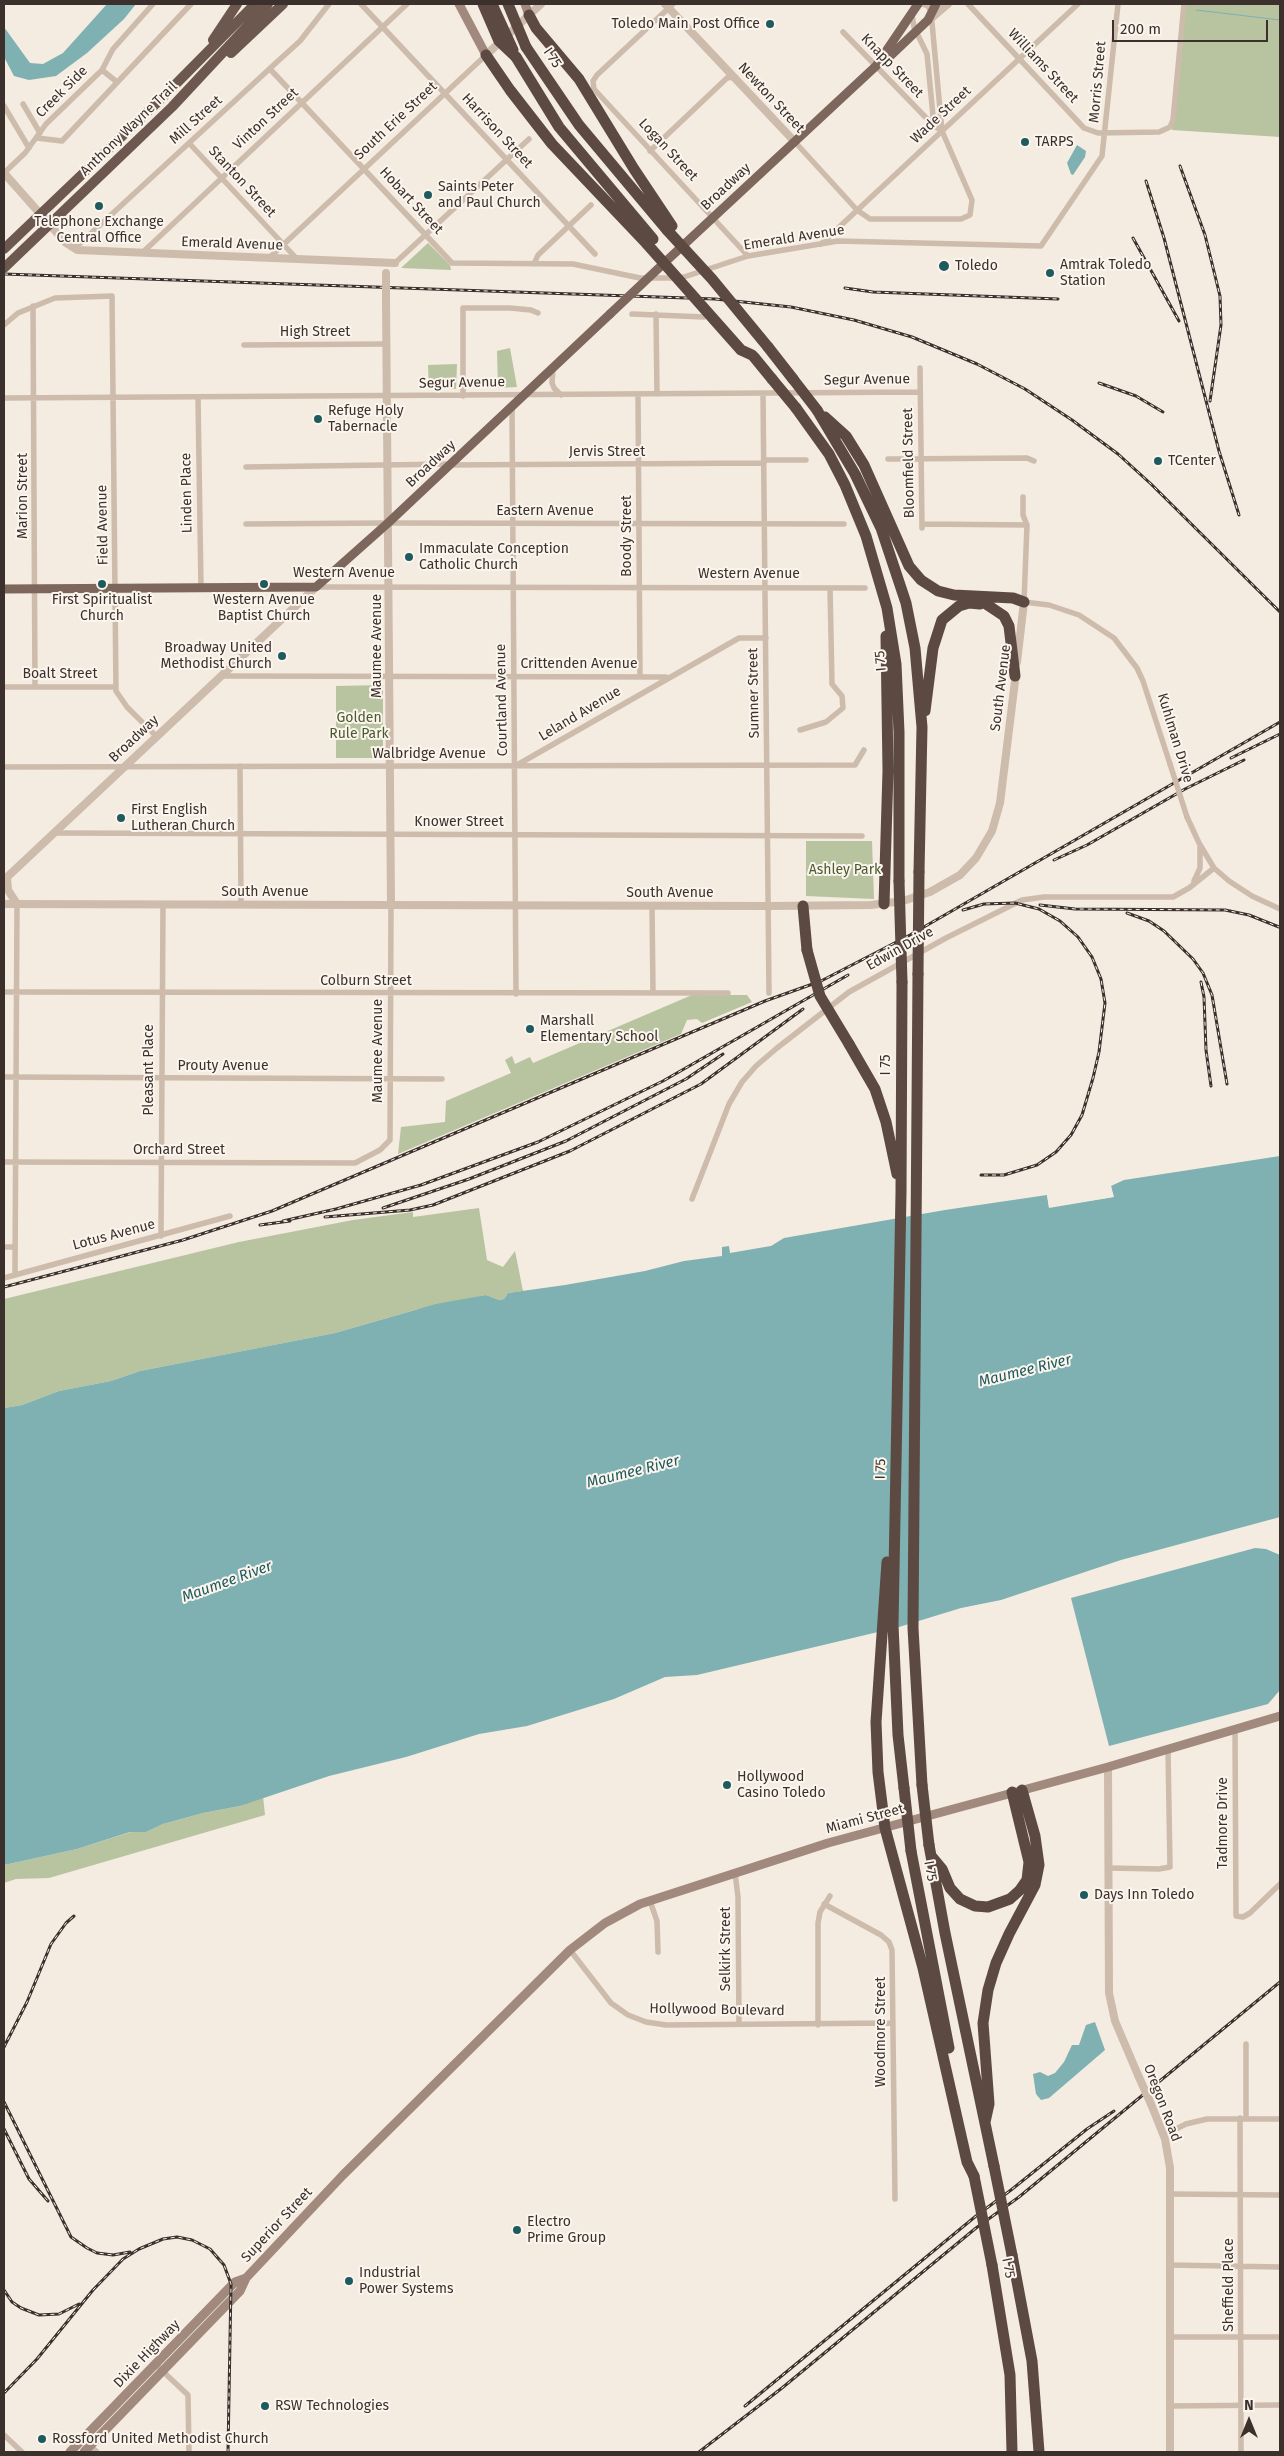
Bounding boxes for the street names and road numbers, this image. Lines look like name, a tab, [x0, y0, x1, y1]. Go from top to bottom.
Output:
street label: Williams Street	[1004, 25, 1082, 107]
street label: Knapp Street	[857, 31, 927, 101]
street label: Morris Street	[1086, 40, 1110, 124]
street label: I 75	[539, 45, 565, 71]
street label: Newton Street	[734, 59, 808, 137]
street label: Creek Side	[33, 63, 91, 121]
street label: Anthony Wayne Trail	[77, 78, 181, 180]
street label: South Erie Street	[351, 78, 441, 164]
street label: Wade Street	[907, 83, 975, 147]
street label: Vinton Street	[230, 85, 302, 153]
street label: Harrison Street	[458, 90, 536, 172]
street label: Mill Street	[166, 92, 226, 148]
street label: Logan Street	[635, 115, 701, 185]
street label: Stanton Street	[205, 143, 279, 221]
street label: Broadway	[698, 160, 754, 214]
street label: Hobart Street	[376, 164, 446, 238]
street label: Emerald Avenue	[742, 222, 846, 254]
street label: Emerald Avenue	[181, 234, 283, 254]
street label: High Street	[280, 324, 350, 340]
street label: Segur Avenue	[824, 371, 910, 389]
street label: Segur Avenue	[419, 374, 505, 392]
street label: Bloomfield Street	[900, 408, 918, 518]
street label: Broadway	[403, 437, 459, 491]
street label: Jervis Street	[569, 444, 645, 460]
street label: Linden Place	[178, 452, 196, 534]
street label: Marion Street	[15, 453, 31, 539]
street label: Field Avenue	[94, 485, 112, 565]
street label: Boody Street	[619, 495, 635, 577]
street label: Eastern Avenue	[496, 503, 594, 519]
street label: Western Avenue	[293, 565, 395, 581]
street label: Western Avenue	[698, 566, 800, 582]
street label: Maumee Avenue	[369, 594, 385, 698]
street label: Courtland Avenue	[493, 644, 511, 756]
street label: South Avenue	[987, 644, 1015, 732]
street label: Sumner Street	[745, 648, 763, 738]
street label: I 75	[872, 650, 890, 672]
street label: Crittenden Avenue	[520, 656, 638, 672]
street label: Boalt Street	[23, 666, 97, 682]
street label: Leland Avenue	[536, 683, 624, 745]
street label: Kuhlman Drive	[1153, 691, 1197, 785]
street label: Broadway	[106, 712, 162, 766]
street label: Walbridge Avenue	[372, 746, 486, 762]
street label: Knower Street	[414, 814, 504, 830]
street label: South Avenue	[221, 884, 309, 900]
street label: South Avenue	[626, 885, 714, 901]
street label: Edwin Drive	[863, 924, 937, 974]
street label: Colburn Street	[320, 973, 412, 989]
street label: Maumee Avenue	[370, 999, 386, 1103]
street label: Pleasant Place	[141, 1024, 157, 1116]
street label: I 75	[878, 1055, 894, 1075]
street label: Prouty Avenue	[177, 1058, 269, 1074]
street label: Orchard Street	[133, 1142, 225, 1158]
street label: Lotus Avenue	[71, 1216, 157, 1254]
street label: I 75	[872, 1458, 890, 1480]
street label: Tadmore Drive	[1215, 1777, 1231, 1869]
street label: Miami Street	[824, 1801, 906, 1837]
street label: I 75	[920, 1859, 940, 1883]
street label: Selkirk Street	[718, 1907, 734, 1991]
street label: Woodmore Street	[873, 1977, 889, 2087]
street label: Hollywood Boulevard	[649, 2000, 785, 2020]
street label: Oregon Road	[1140, 2062, 1184, 2144]
street label: Superior Street	[238, 2184, 316, 2266]
street label: Sheffield Place	[1221, 2238, 1237, 2332]
street label: I 75	[998, 2256, 1018, 2280]
street label: Dixie Highway	[110, 2316, 184, 2392]

